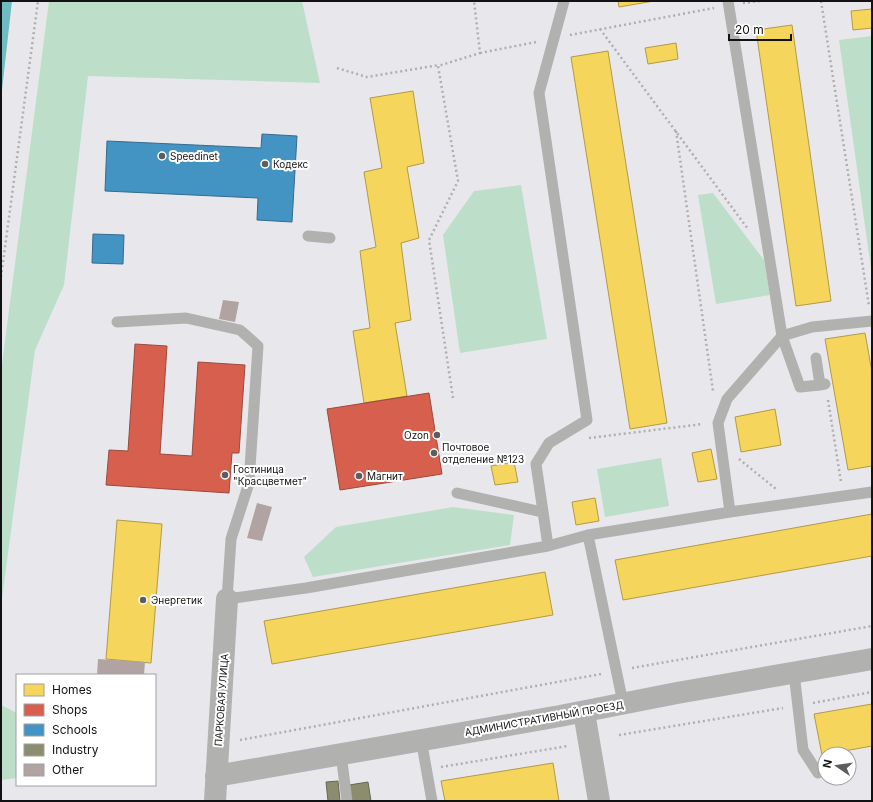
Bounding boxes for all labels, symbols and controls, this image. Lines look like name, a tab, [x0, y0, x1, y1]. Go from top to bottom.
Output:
scale bar	[729, 16, 791, 42]
text: 20 m	[735, 22, 764, 37]
place label: Speedinet	[170, 150, 218, 162]
marker: Speedinet	[157, 151, 167, 161]
place label: Кодекс	[273, 158, 309, 170]
marker: Кодекс	[260, 159, 270, 169]
place label: Ozon	[404, 429, 429, 441]
marker: Ozon	[432, 430, 442, 440]
place label: Почтовое отделение №123	[442, 441, 524, 465]
marker: Почтовое отделение №123	[429, 448, 439, 458]
place label: Гостиница "Красцветмет"	[233, 463, 307, 487]
marker: Гостиница "Красцветмет"	[220, 470, 230, 480]
place label: Магнит	[367, 470, 403, 482]
marker: Магнит	[354, 471, 364, 481]
place label: Энергетик	[151, 594, 203, 606]
marker: Энергетик	[138, 595, 148, 605]
street label: ПАРКОВАЯ УЛИЦА	[212, 653, 230, 747]
legend	[16, 674, 156, 786]
text: Homes	[52, 682, 92, 697]
street label: АДМИНИСТРАТИВНЫЙ ПРОЕЗД	[463, 697, 624, 738]
text: Shops	[52, 702, 88, 717]
text: Schools	[52, 722, 97, 737]
text: Industry	[52, 742, 99, 757]
north arrow	[817, 746, 857, 786]
text: N	[819, 758, 835, 769]
text: Other	[52, 762, 84, 777]

